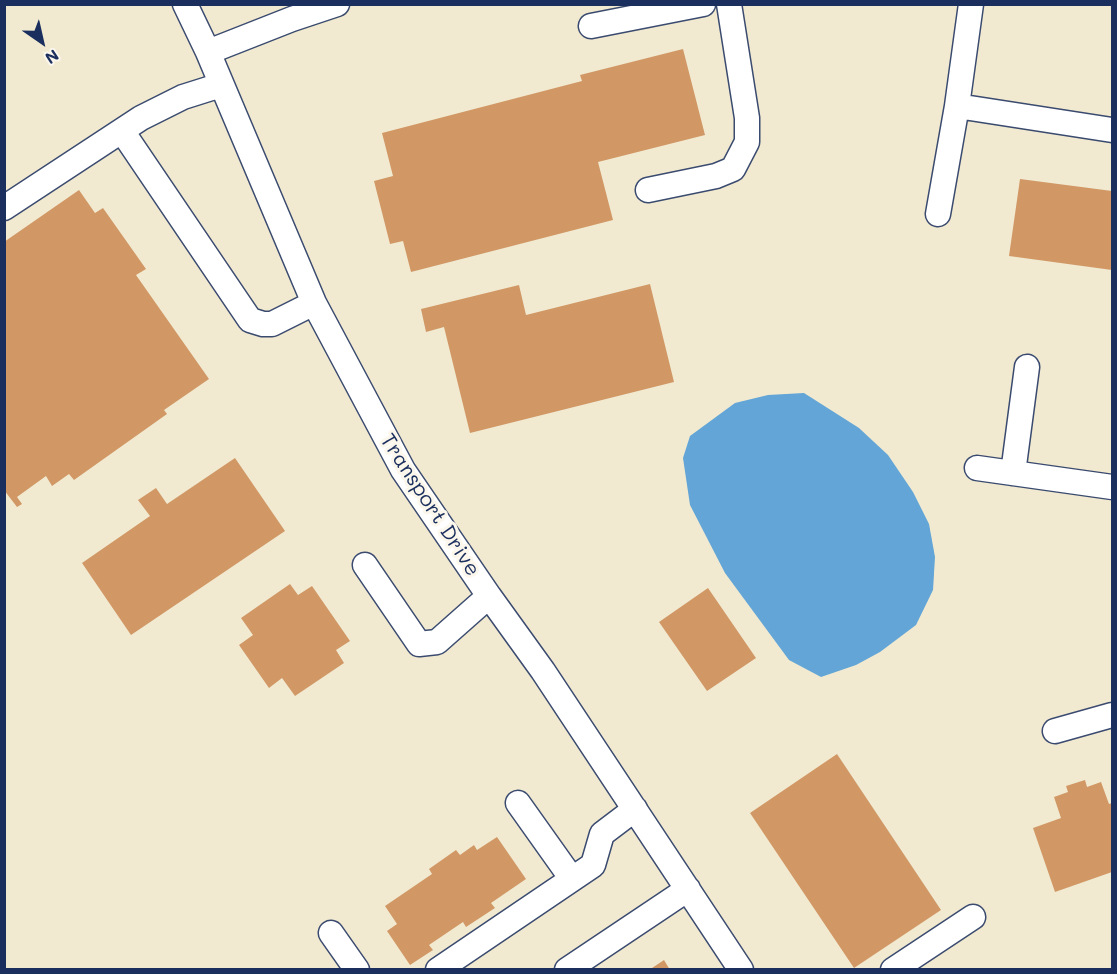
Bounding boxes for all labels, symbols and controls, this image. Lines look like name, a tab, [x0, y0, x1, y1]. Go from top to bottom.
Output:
north arrow	[12, 12, 72, 72]
text: N	[41, 45, 63, 69]
street label: Transport Drive	[375, 429, 485, 581]

